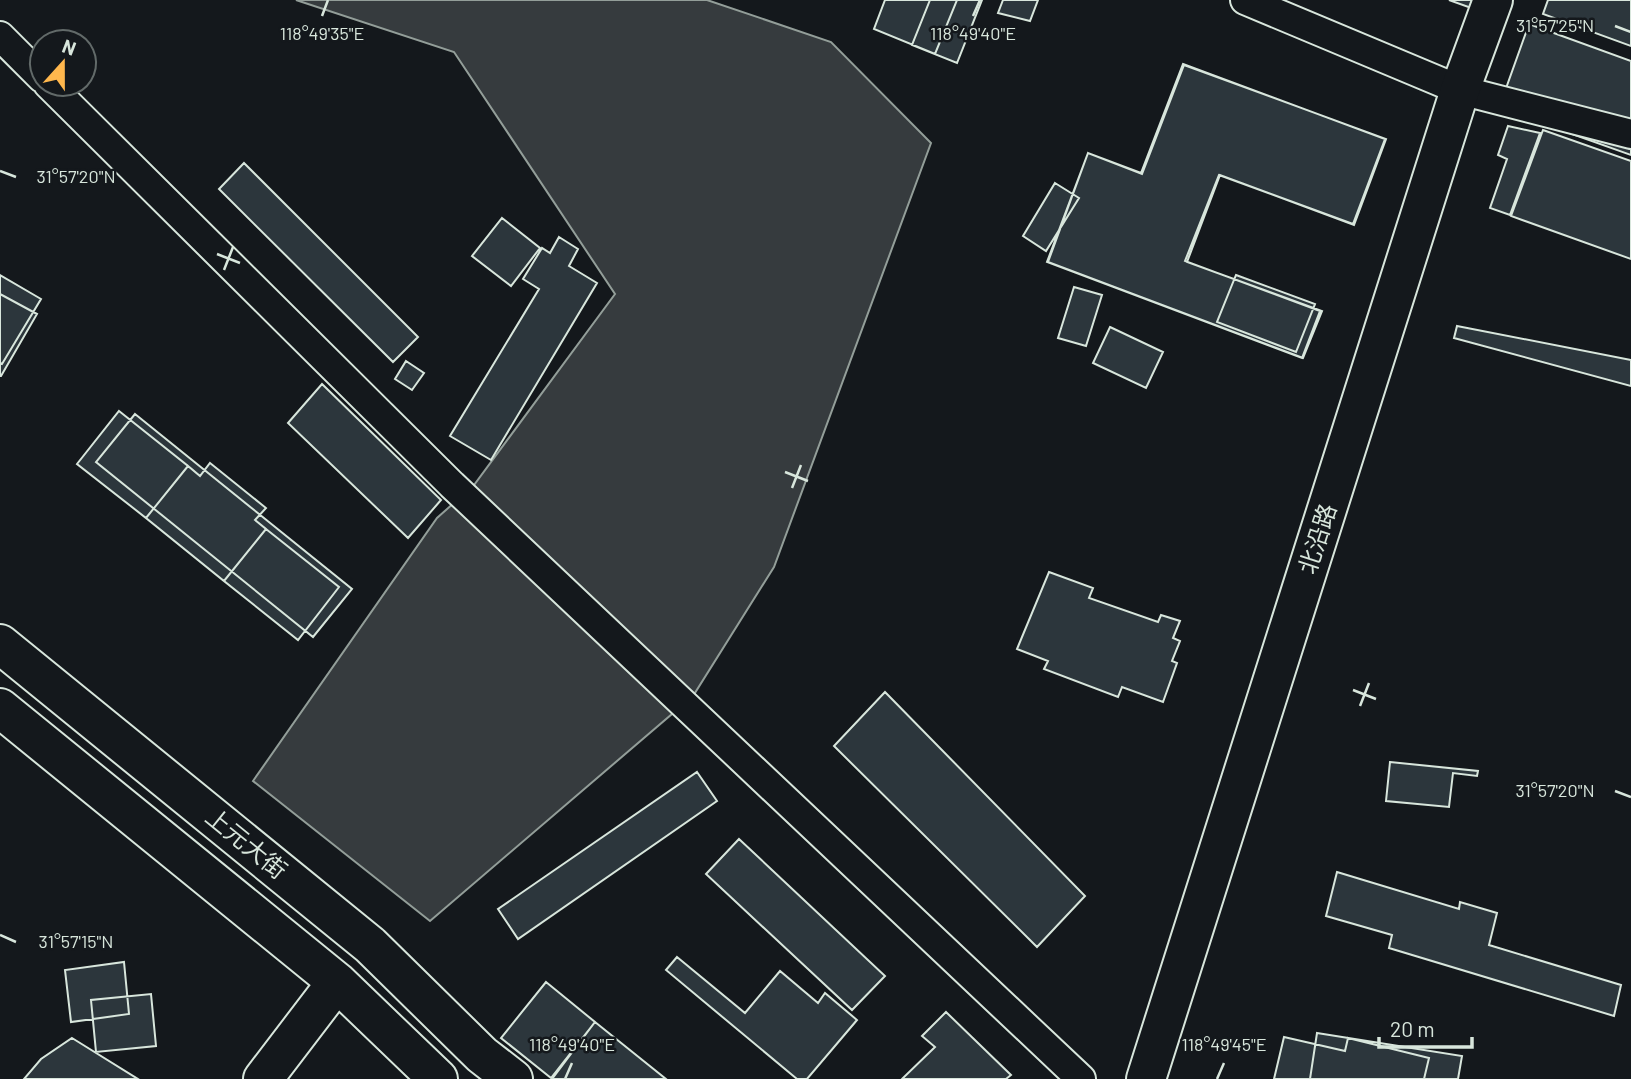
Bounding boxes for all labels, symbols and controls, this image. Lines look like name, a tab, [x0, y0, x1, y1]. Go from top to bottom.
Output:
text: 31°57'25"N	[1516, 14, 1594, 36]
text: 118°49'35"E	[280, 22, 364, 44]
text: 118°49'40"E	[930, 22, 1016, 44]
north arrow	[28, 28, 98, 98]
text: N	[59, 34, 79, 60]
text: 31°57'20"N	[36, 165, 116, 187]
street label: 北沿路	[1292, 500, 1341, 577]
text: 31°57'20"N	[1515, 779, 1595, 801]
street label: 上元大街	[201, 801, 293, 884]
text: 31°57'15"N	[39, 930, 113, 952]
scale bar	[1379, 1006, 1472, 1050]
text: 20 m	[1390, 1016, 1435, 1041]
text: 118°49'40"E	[529, 1033, 615, 1055]
text: 118°49'45"E	[1181, 1033, 1267, 1055]

